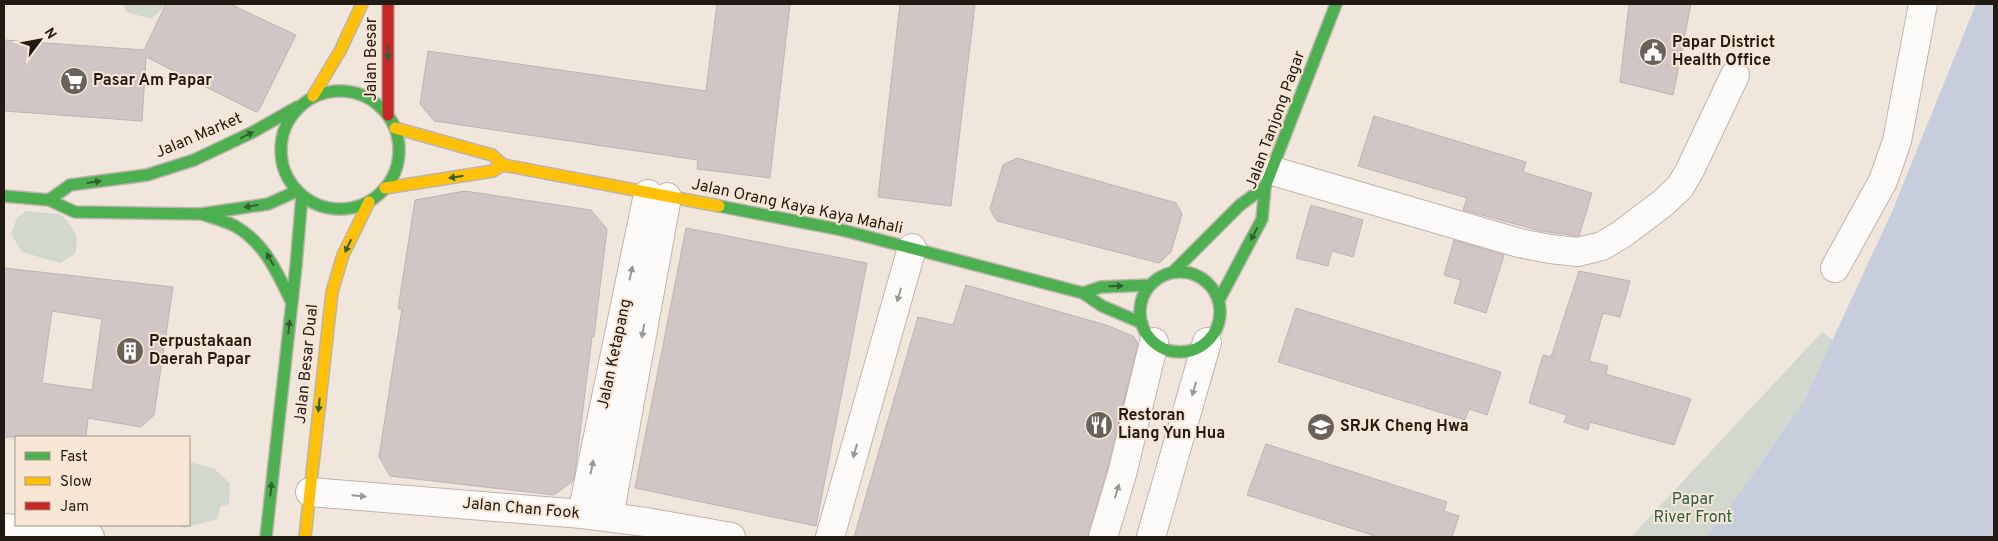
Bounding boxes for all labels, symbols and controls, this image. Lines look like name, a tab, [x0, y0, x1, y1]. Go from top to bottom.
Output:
north arrow	[15, 15, 65, 65]
street label: Jalan Besar	[362, 17, 382, 101]
text: N	[40, 25, 60, 43]
place label: Papar District Health Office	[1672, 33, 1775, 71]
public building icon: Papar District Health Office	[1638, 37, 1668, 67]
one-way arrow	[384, 46, 392, 62]
street label: Jalan Tanjong Pagar	[1242, 48, 1310, 192]
supermarket icon: Pasar Am Papar	[59, 66, 89, 96]
place label: Pasar Am Papar	[93, 71, 212, 91]
street label: Jalan Market	[153, 109, 245, 163]
one-way arrow	[240, 130, 255, 139]
one-way arrow	[448, 173, 464, 181]
street label: Jalan Orang Kaya Kaya Mahali	[689, 175, 905, 239]
one-way arrow	[86, 178, 102, 186]
one-way arrow	[243, 202, 259, 210]
one-way arrow	[1250, 227, 1258, 241]
one-way arrow	[344, 239, 352, 253]
one-way arrow	[266, 252, 274, 267]
one-way arrow	[628, 265, 636, 281]
one-way arrow	[1108, 282, 1124, 290]
one-way arrow	[895, 287, 903, 302]
street label: Jalan Ketapang	[594, 297, 636, 411]
street label: Jalan Besar Dual	[291, 303, 323, 425]
one-way arrow	[285, 319, 293, 335]
one-way arrow	[639, 324, 647, 339]
place label: Perpustakaan Daerah Papar	[149, 332, 252, 370]
building icon: Perpustakaan Daerah Papar	[115, 336, 145, 366]
one-way arrow	[1189, 381, 1197, 396]
one-way arrow	[315, 397, 323, 413]
place label: Restoran Liang Yun Hua	[1118, 406, 1225, 444]
restaurant icon: Restoran Liang Yun Hua	[1084, 410, 1114, 440]
school or university icon: SRJK Cheng Hwa	[1306, 412, 1336, 442]
place label: SRJK Cheng Hwa	[1340, 417, 1469, 437]
legend	[15, 436, 190, 526]
one-way arrow	[850, 444, 858, 459]
text: Fast	[60, 448, 88, 467]
one-way arrow	[588, 459, 596, 474]
text: Slow	[60, 473, 92, 492]
one-way arrow	[267, 480, 275, 496]
one-way arrow	[1114, 483, 1122, 498]
park label: Papar River Front	[1654, 490, 1732, 528]
one-way arrow	[351, 492, 367, 500]
street label: Jalan Chan Fook	[461, 494, 581, 524]
text: Jam	[60, 498, 89, 517]

